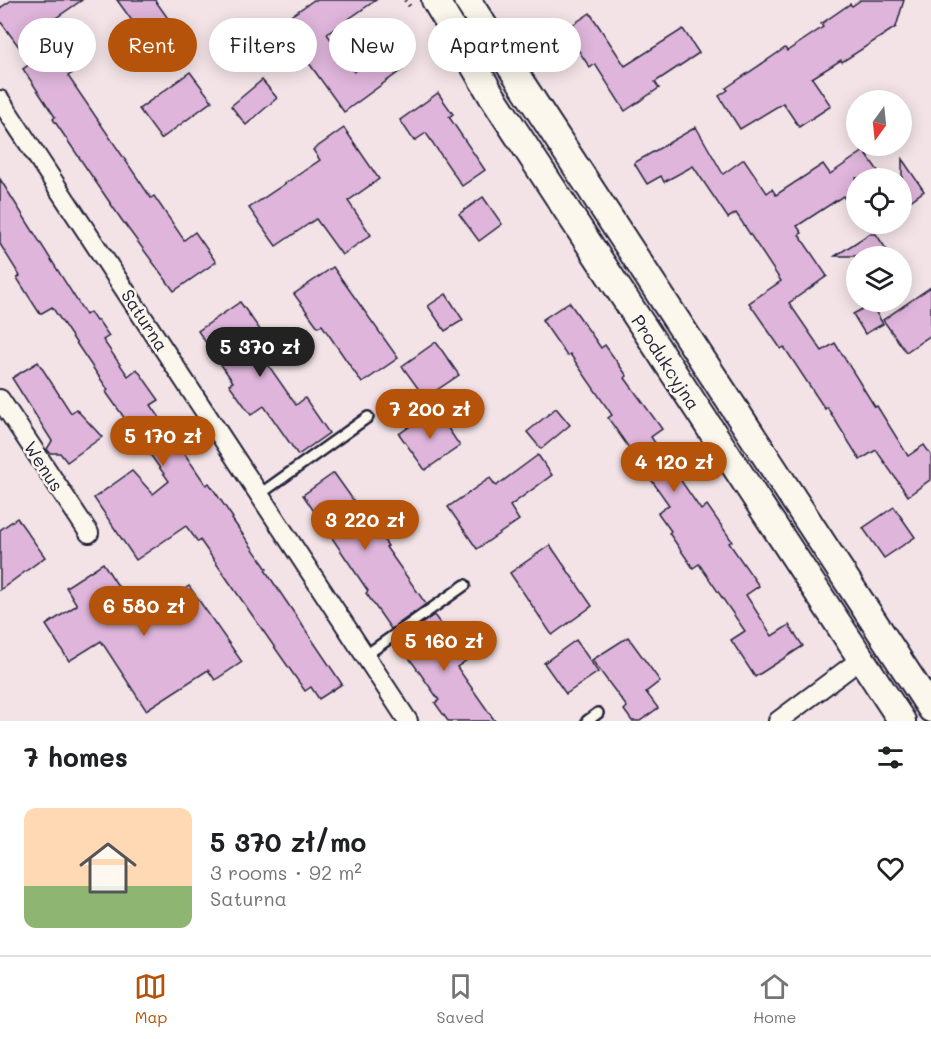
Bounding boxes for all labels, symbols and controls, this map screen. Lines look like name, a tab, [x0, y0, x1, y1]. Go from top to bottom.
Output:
chip: Buy	[18, 18, 96, 72]
chip: Rent	[108, 18, 197, 72]
chip: Filters	[209, 18, 317, 72]
chip: New	[329, 18, 416, 72]
chip: Apartment	[428, 18, 581, 72]
north arrow	[846, 90, 912, 156]
map controls	[846, 90, 912, 312]
button: locate	[846, 168, 912, 234]
button: layers	[846, 246, 912, 312]
street label: Saturna	[116, 284, 174, 356]
street label: Produkcyjna	[626, 310, 706, 414]
pin: 5 370 zł	[198, 327, 322, 378]
text: 5 370 zł	[220, 333, 300, 359]
pin: 7 200 zł	[368, 389, 492, 440]
text: 7 200 zł	[390, 395, 470, 421]
pin: 5 170 zł	[101, 416, 225, 467]
text: 5 170 zł	[124, 422, 202, 448]
street label: Wenus	[19, 436, 69, 496]
pin: 4 120 zł	[612, 442, 736, 493]
text: 4 120 zł	[635, 448, 713, 474]
pin: 3 220 zł	[303, 500, 427, 551]
text: 3 220 zł	[325, 506, 405, 532]
pin: 6 580 zł	[82, 586, 206, 637]
text: 6 580 zł	[103, 592, 185, 618]
pin: 5 160 zł	[382, 621, 506, 672]
text: 5 160 zł	[405, 627, 483, 653]
text: 7 homes	[24, 740, 128, 774]
icon: filters	[874, 741, 907, 774]
text: 5 370 zł/mo	[210, 825, 366, 859]
icon: home	[72, 832, 144, 904]
icon: heart	[874, 852, 907, 885]
text: 3 rooms · 92 m²	[210, 859, 362, 885]
text: Saturna	[210, 885, 287, 911]
tab: Map	[134, 970, 167, 1027]
tab: Saved	[436, 970, 484, 1027]
tab: Home	[753, 970, 796, 1027]

